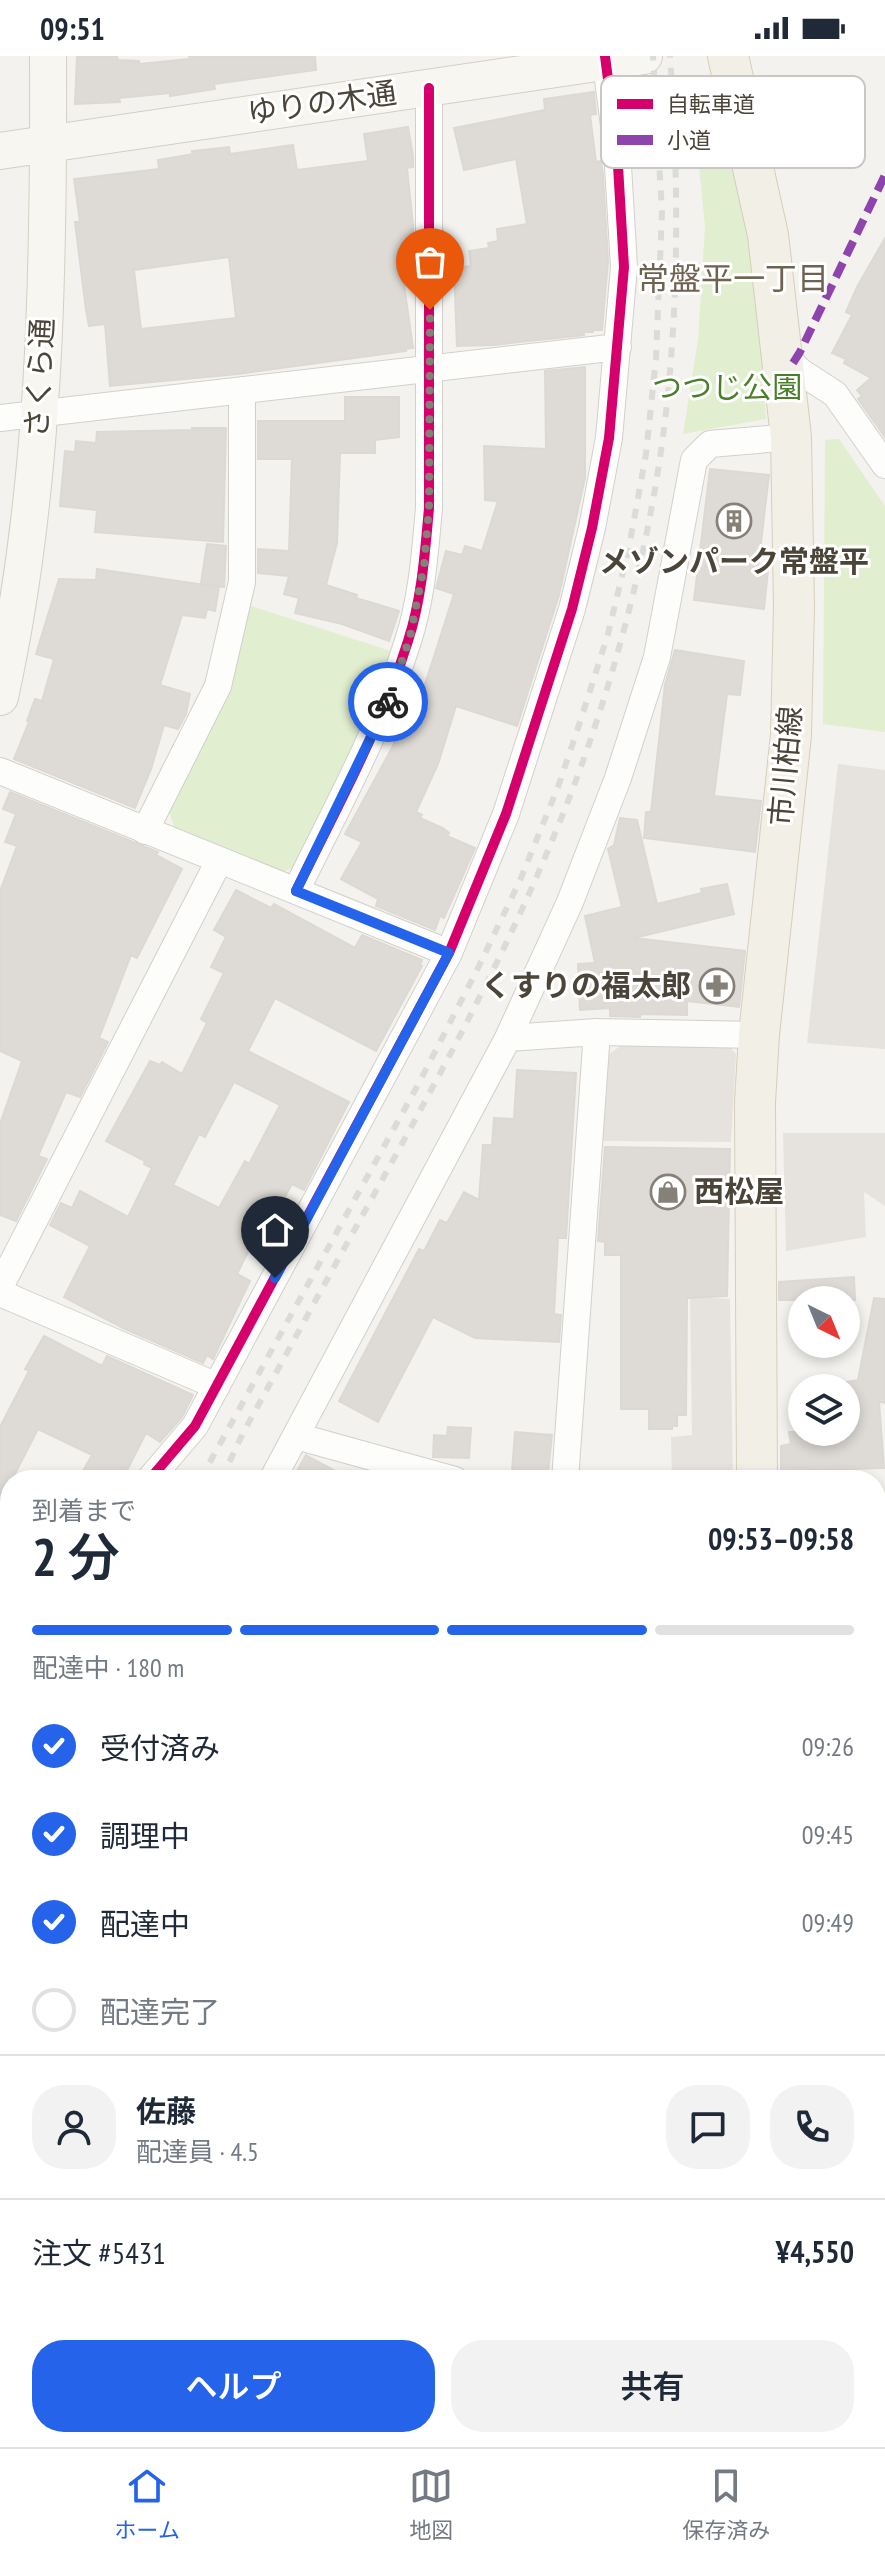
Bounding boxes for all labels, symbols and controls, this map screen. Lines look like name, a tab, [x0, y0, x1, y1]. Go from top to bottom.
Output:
text: 09:51	[40, 9, 105, 48]
street label: ゆりの木通	[245, 72, 399, 131]
legend	[601, 76, 865, 168]
text: 自転車道	[667, 90, 755, 118]
text: 小道	[667, 126, 711, 154]
pin	[396, 228, 464, 310]
icon: bag	[408, 240, 452, 284]
district label: 常盤平一丁目	[637, 257, 829, 299]
street label: さくら通	[16, 317, 61, 439]
park label: つつじ公園	[652, 367, 802, 406]
building icon: メゾンパーク常盤平	[715, 502, 753, 540]
place label: メゾンパーク常盤平	[599, 541, 869, 580]
courier	[348, 662, 428, 742]
icon: bike	[366, 680, 410, 724]
street label: 市川柏線	[760, 704, 809, 827]
place label: くすりの福太郎	[481, 965, 691, 1004]
pharmacy icon: くすりの福太郎	[698, 967, 736, 1005]
place label: 西松屋	[694, 1171, 784, 1210]
shop icon: 西松屋	[649, 1173, 687, 1211]
pin	[241, 1196, 309, 1278]
icon: home	[253, 1208, 297, 1252]
north arrow	[788, 1286, 860, 1358]
map controls	[788, 1286, 860, 1446]
button: layers	[788, 1374, 860, 1446]
text: 到着まで	[32, 1494, 136, 1527]
text: 09:53–09:58	[708, 1519, 854, 1558]
text: 2 分	[32, 1523, 120, 1590]
text: 配達中 · 180 m	[32, 1651, 184, 1684]
icon: check	[32, 1724, 76, 1768]
text: 受付済み	[100, 1728, 220, 1767]
text: 09:26	[802, 1730, 854, 1763]
icon: check	[32, 1812, 76, 1856]
text: 調理中	[100, 1816, 190, 1855]
text: 09:45	[802, 1818, 854, 1851]
icon: check	[32, 1900, 76, 1944]
text: 配達中	[100, 1904, 190, 1943]
text: 09:49	[802, 1906, 854, 1939]
text: 配達完了	[100, 1992, 220, 2031]
button: person	[32, 2085, 116, 2169]
button: chat	[666, 2085, 750, 2169]
button: phone	[770, 2085, 854, 2169]
text: 佐藤	[136, 2091, 196, 2130]
text: 配達員 · 4.5	[136, 2135, 259, 2168]
text: ¥4,550	[776, 2232, 854, 2271]
text: 注文 #5431	[32, 2233, 166, 2272]
button: ヘルプ	[32, 2340, 435, 2432]
button: 共有	[451, 2340, 854, 2432]
tab: ホーム	[115, 2464, 180, 2544]
tab: 地図	[409, 2464, 453, 2544]
tab: 保存済み	[682, 2464, 770, 2544]

